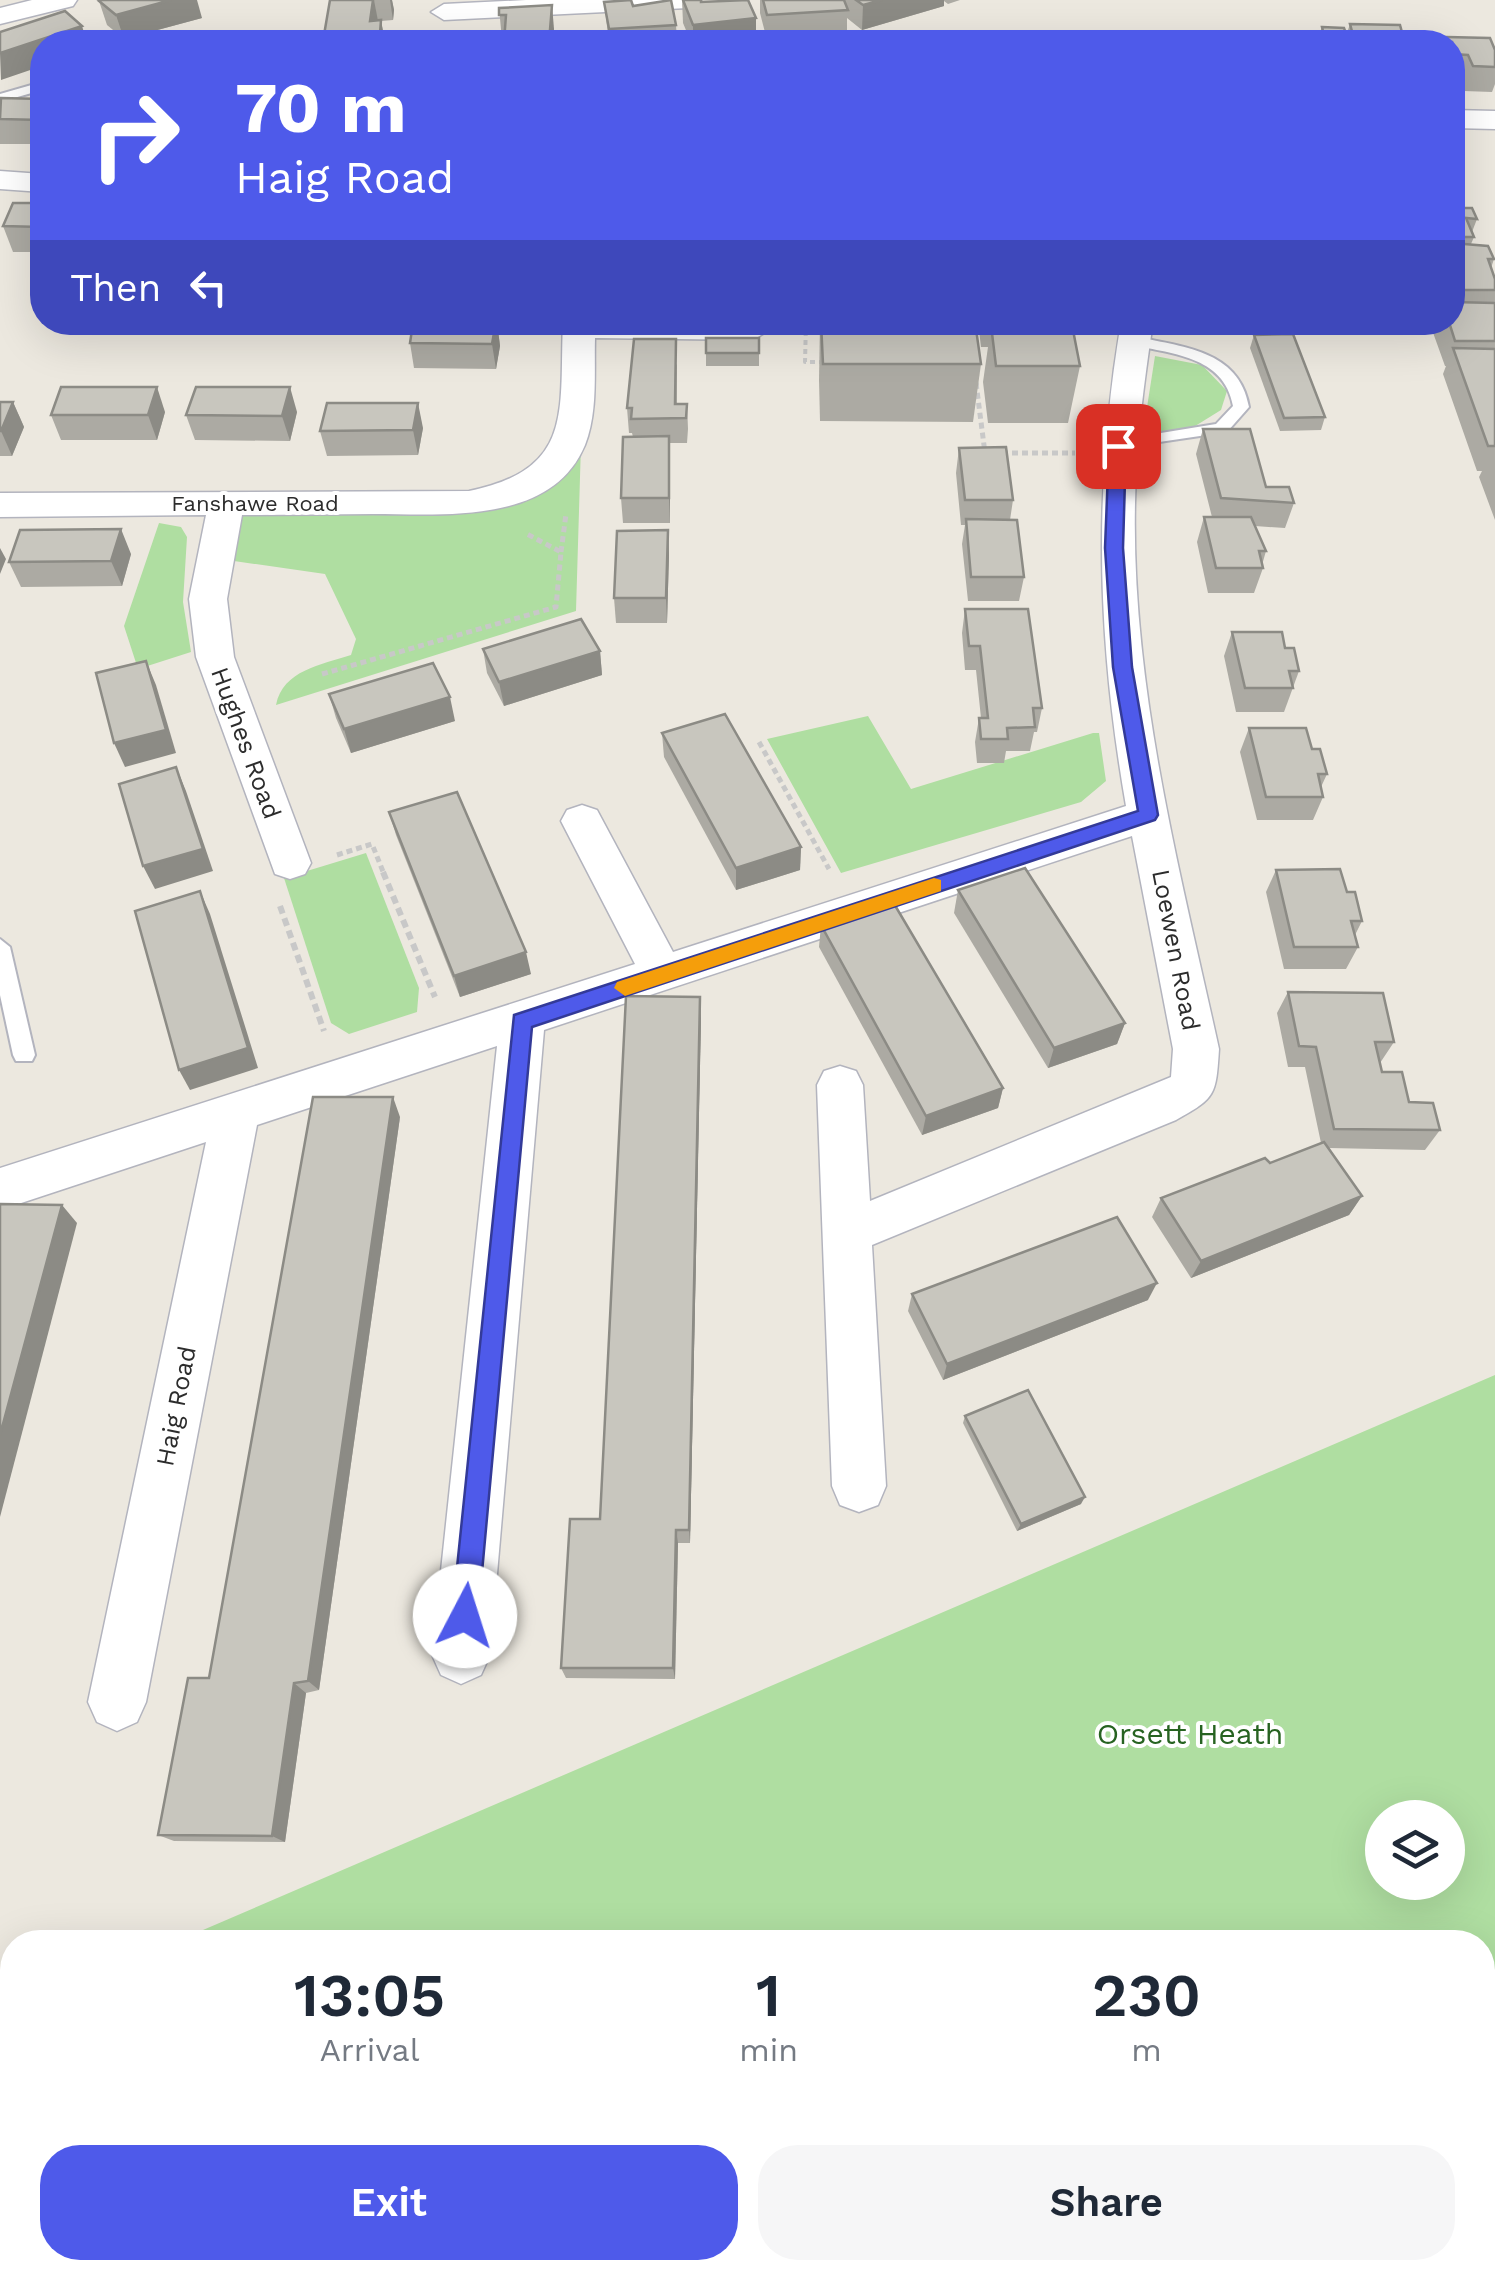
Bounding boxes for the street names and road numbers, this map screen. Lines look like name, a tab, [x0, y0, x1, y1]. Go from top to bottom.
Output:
street label: Fanshawe Road	[171, 491, 339, 516]
street label: Hughes Road	[205, 663, 287, 823]
street label: Loewen Road	[1146, 867, 1206, 1033]
street label: Haig Road	[150, 1343, 202, 1469]

